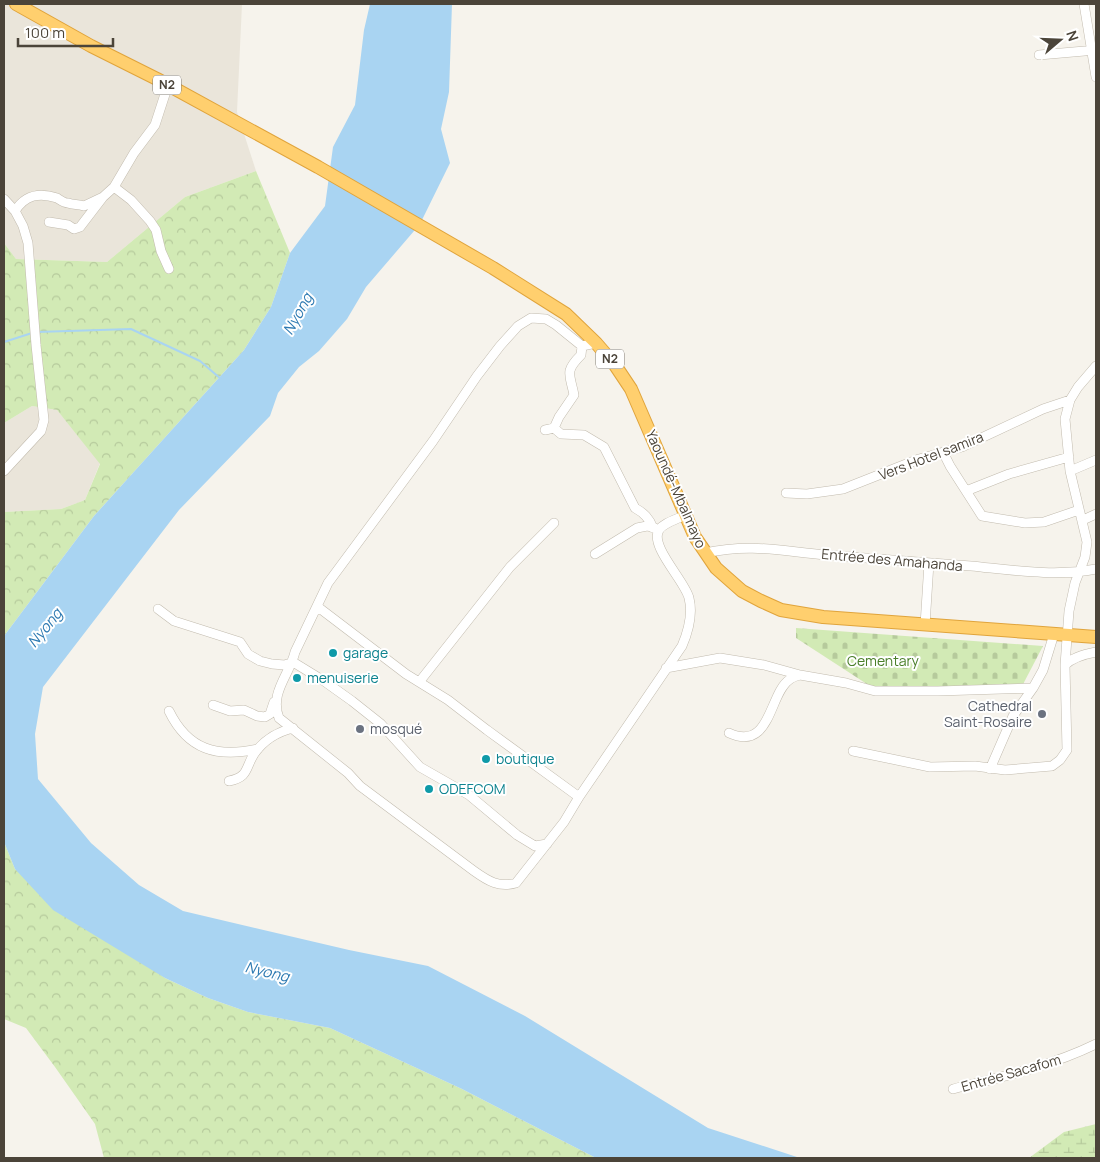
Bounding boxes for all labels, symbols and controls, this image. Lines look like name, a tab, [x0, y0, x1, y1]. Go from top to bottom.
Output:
scale bar	[18, 15, 112, 47]
north arrow	[1035, 15, 1085, 65]
text: 100 m	[25, 22, 65, 43]
text: N	[1062, 28, 1083, 43]
road number: N2	[153, 76, 181, 94]
water label: Nyong	[278, 288, 318, 338]
road number: N2	[596, 349, 624, 368]
street label: Yaoundé-Mbalmayo	[642, 427, 711, 551]
street label: Vers Hotel samira	[876, 427, 986, 484]
street label: Entrée des Amahanda	[821, 544, 963, 575]
water label: Nyong	[22, 603, 67, 652]
place label: garage	[343, 643, 388, 662]
marker: garage	[327, 647, 339, 659]
park label: Cementary	[847, 651, 920, 670]
place label: menuiserie	[307, 668, 379, 687]
marker: menuiserie	[291, 672, 303, 684]
place label: Cathedral Saint-Rosaire	[944, 696, 1032, 731]
marker: Cathedral Saint-Rosaire	[1036, 708, 1048, 720]
place label: mosqué	[370, 719, 422, 738]
marker: mosqué	[354, 723, 366, 735]
place label: boutique	[496, 749, 555, 768]
marker: boutique	[480, 753, 492, 765]
place label: ODEFCOM	[439, 779, 505, 798]
marker: ODEFCOM	[423, 783, 435, 795]
water label: Nyong	[243, 956, 292, 987]
street label: Entrée Sacafom	[959, 1049, 1063, 1096]

